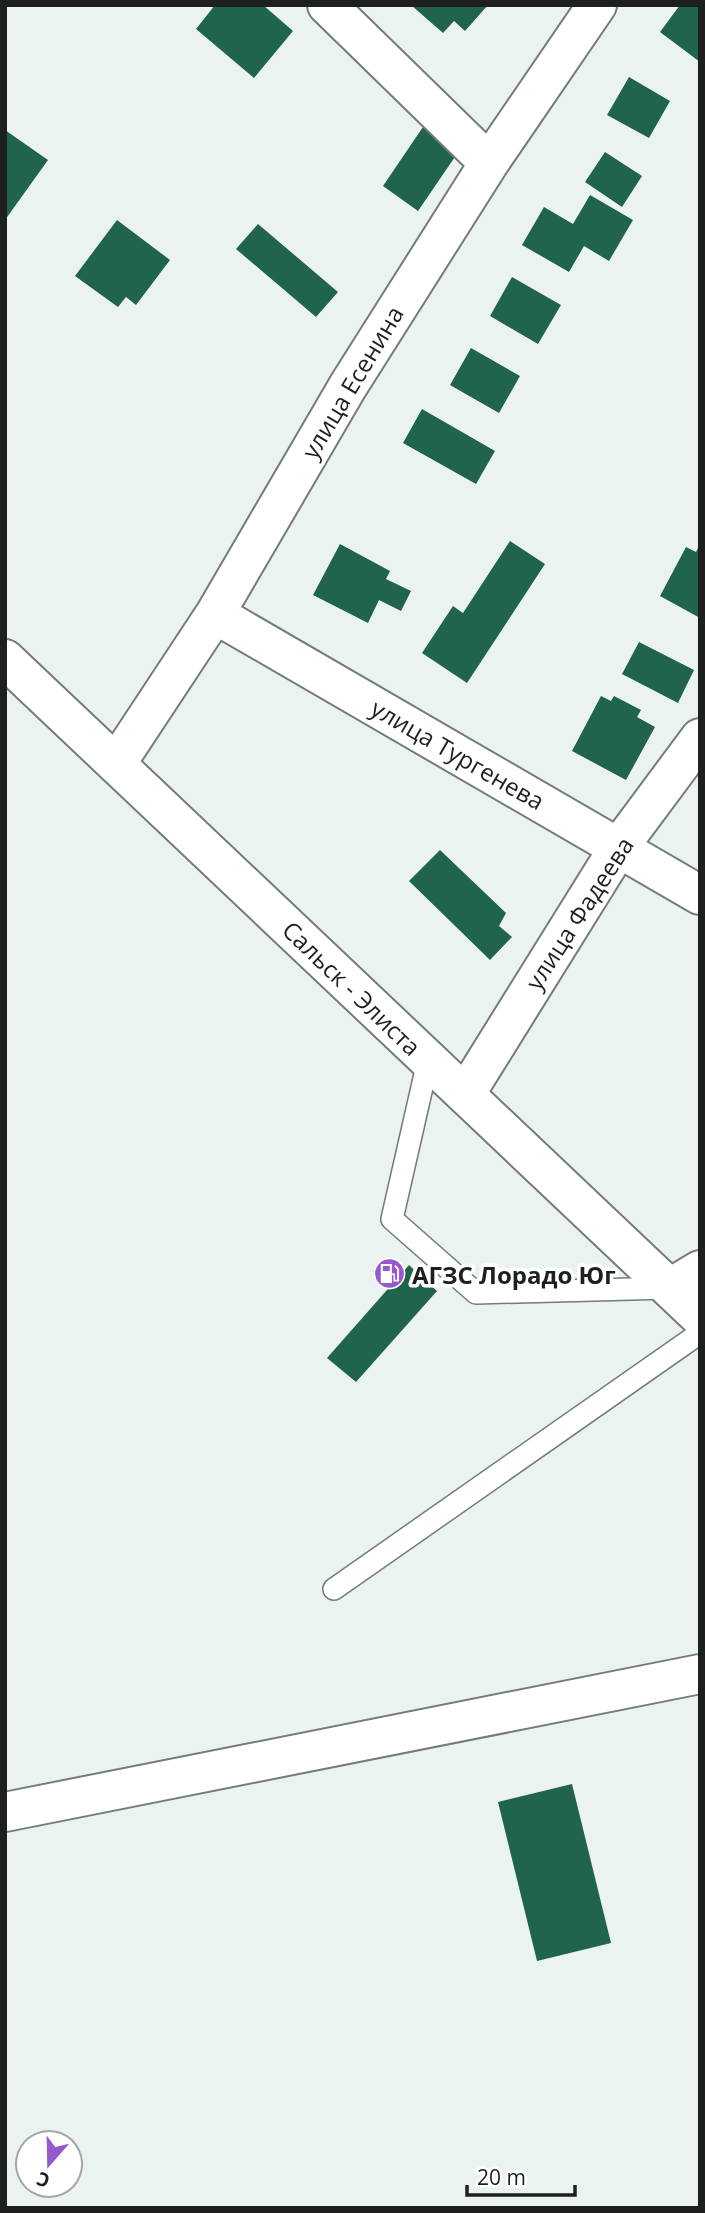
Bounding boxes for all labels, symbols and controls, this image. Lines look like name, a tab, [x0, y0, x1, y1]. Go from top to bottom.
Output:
street label: улица Есенина	[293, 299, 411, 465]
street label: улица Тургенева	[365, 691, 551, 817]
street label: улица Фадеева	[517, 830, 641, 996]
street label: Сальск - Элиста	[276, 913, 428, 1063]
fuel station icon: АГЗС Лорадо Юг	[372, 1257, 406, 1291]
place label: АГЗС Лорадо Юг	[412, 1258, 616, 1291]
north arrow	[14, 2129, 84, 2199]
scale bar	[467, 2154, 576, 2198]
text: 20 m	[477, 2163, 526, 2191]
text: С	[33, 2166, 53, 2194]

